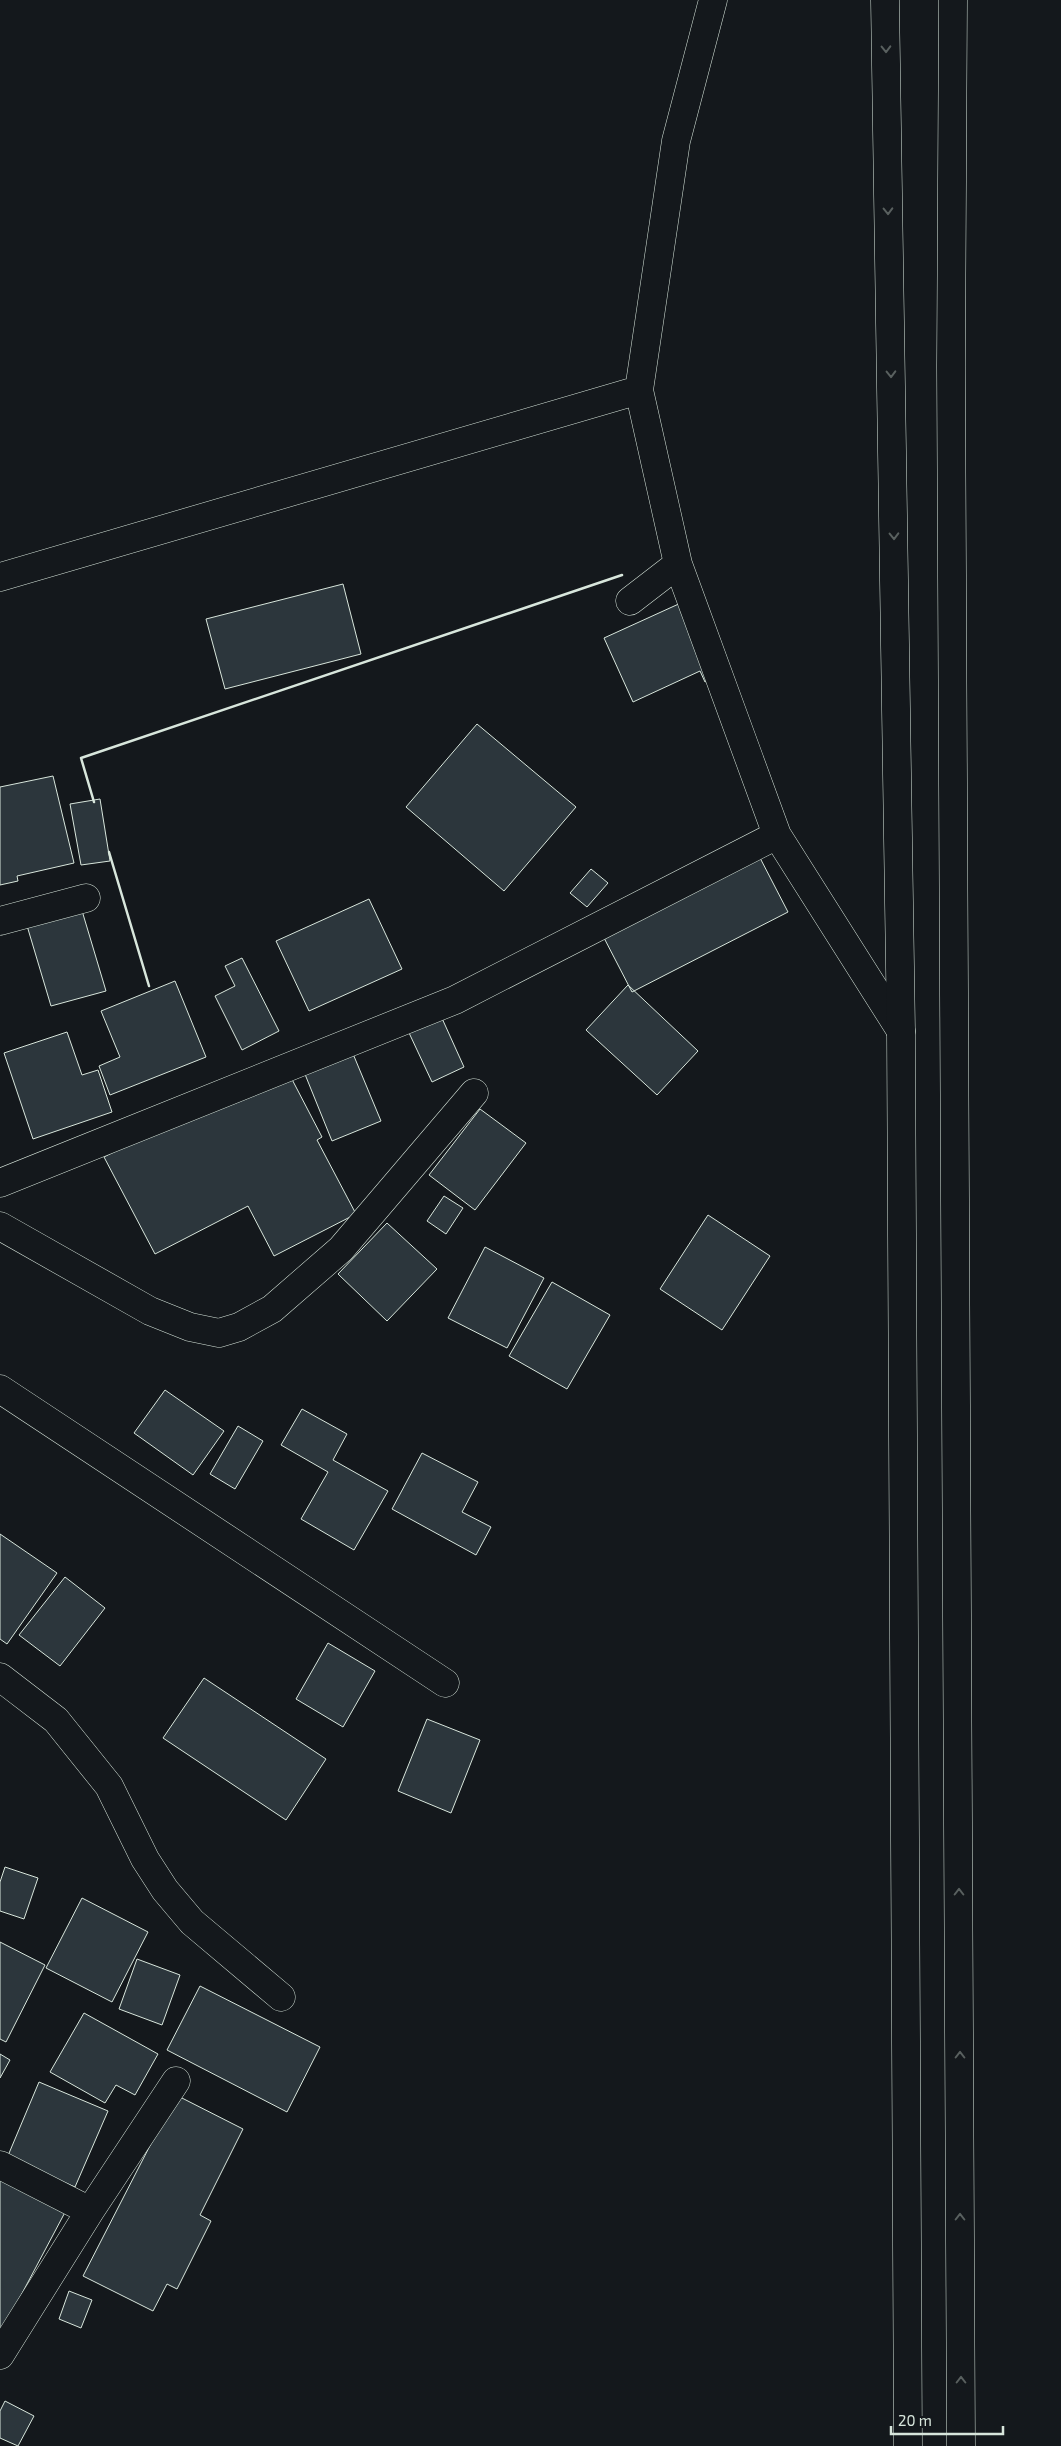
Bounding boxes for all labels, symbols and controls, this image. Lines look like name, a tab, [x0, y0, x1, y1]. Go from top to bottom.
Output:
one-way arrow	[881, 45, 891, 53]
one-way arrow	[883, 207, 894, 215]
one-way arrow	[886, 370, 896, 378]
one-way arrow	[889, 532, 899, 540]
one-way arrow	[954, 1888, 964, 1896]
one-way arrow	[955, 2051, 965, 2058]
one-way arrow	[955, 2213, 965, 2221]
one-way arrow	[956, 2376, 966, 2384]
scale bar	[891, 2404, 1004, 2436]
text: 20 m	[898, 2411, 932, 2429]

